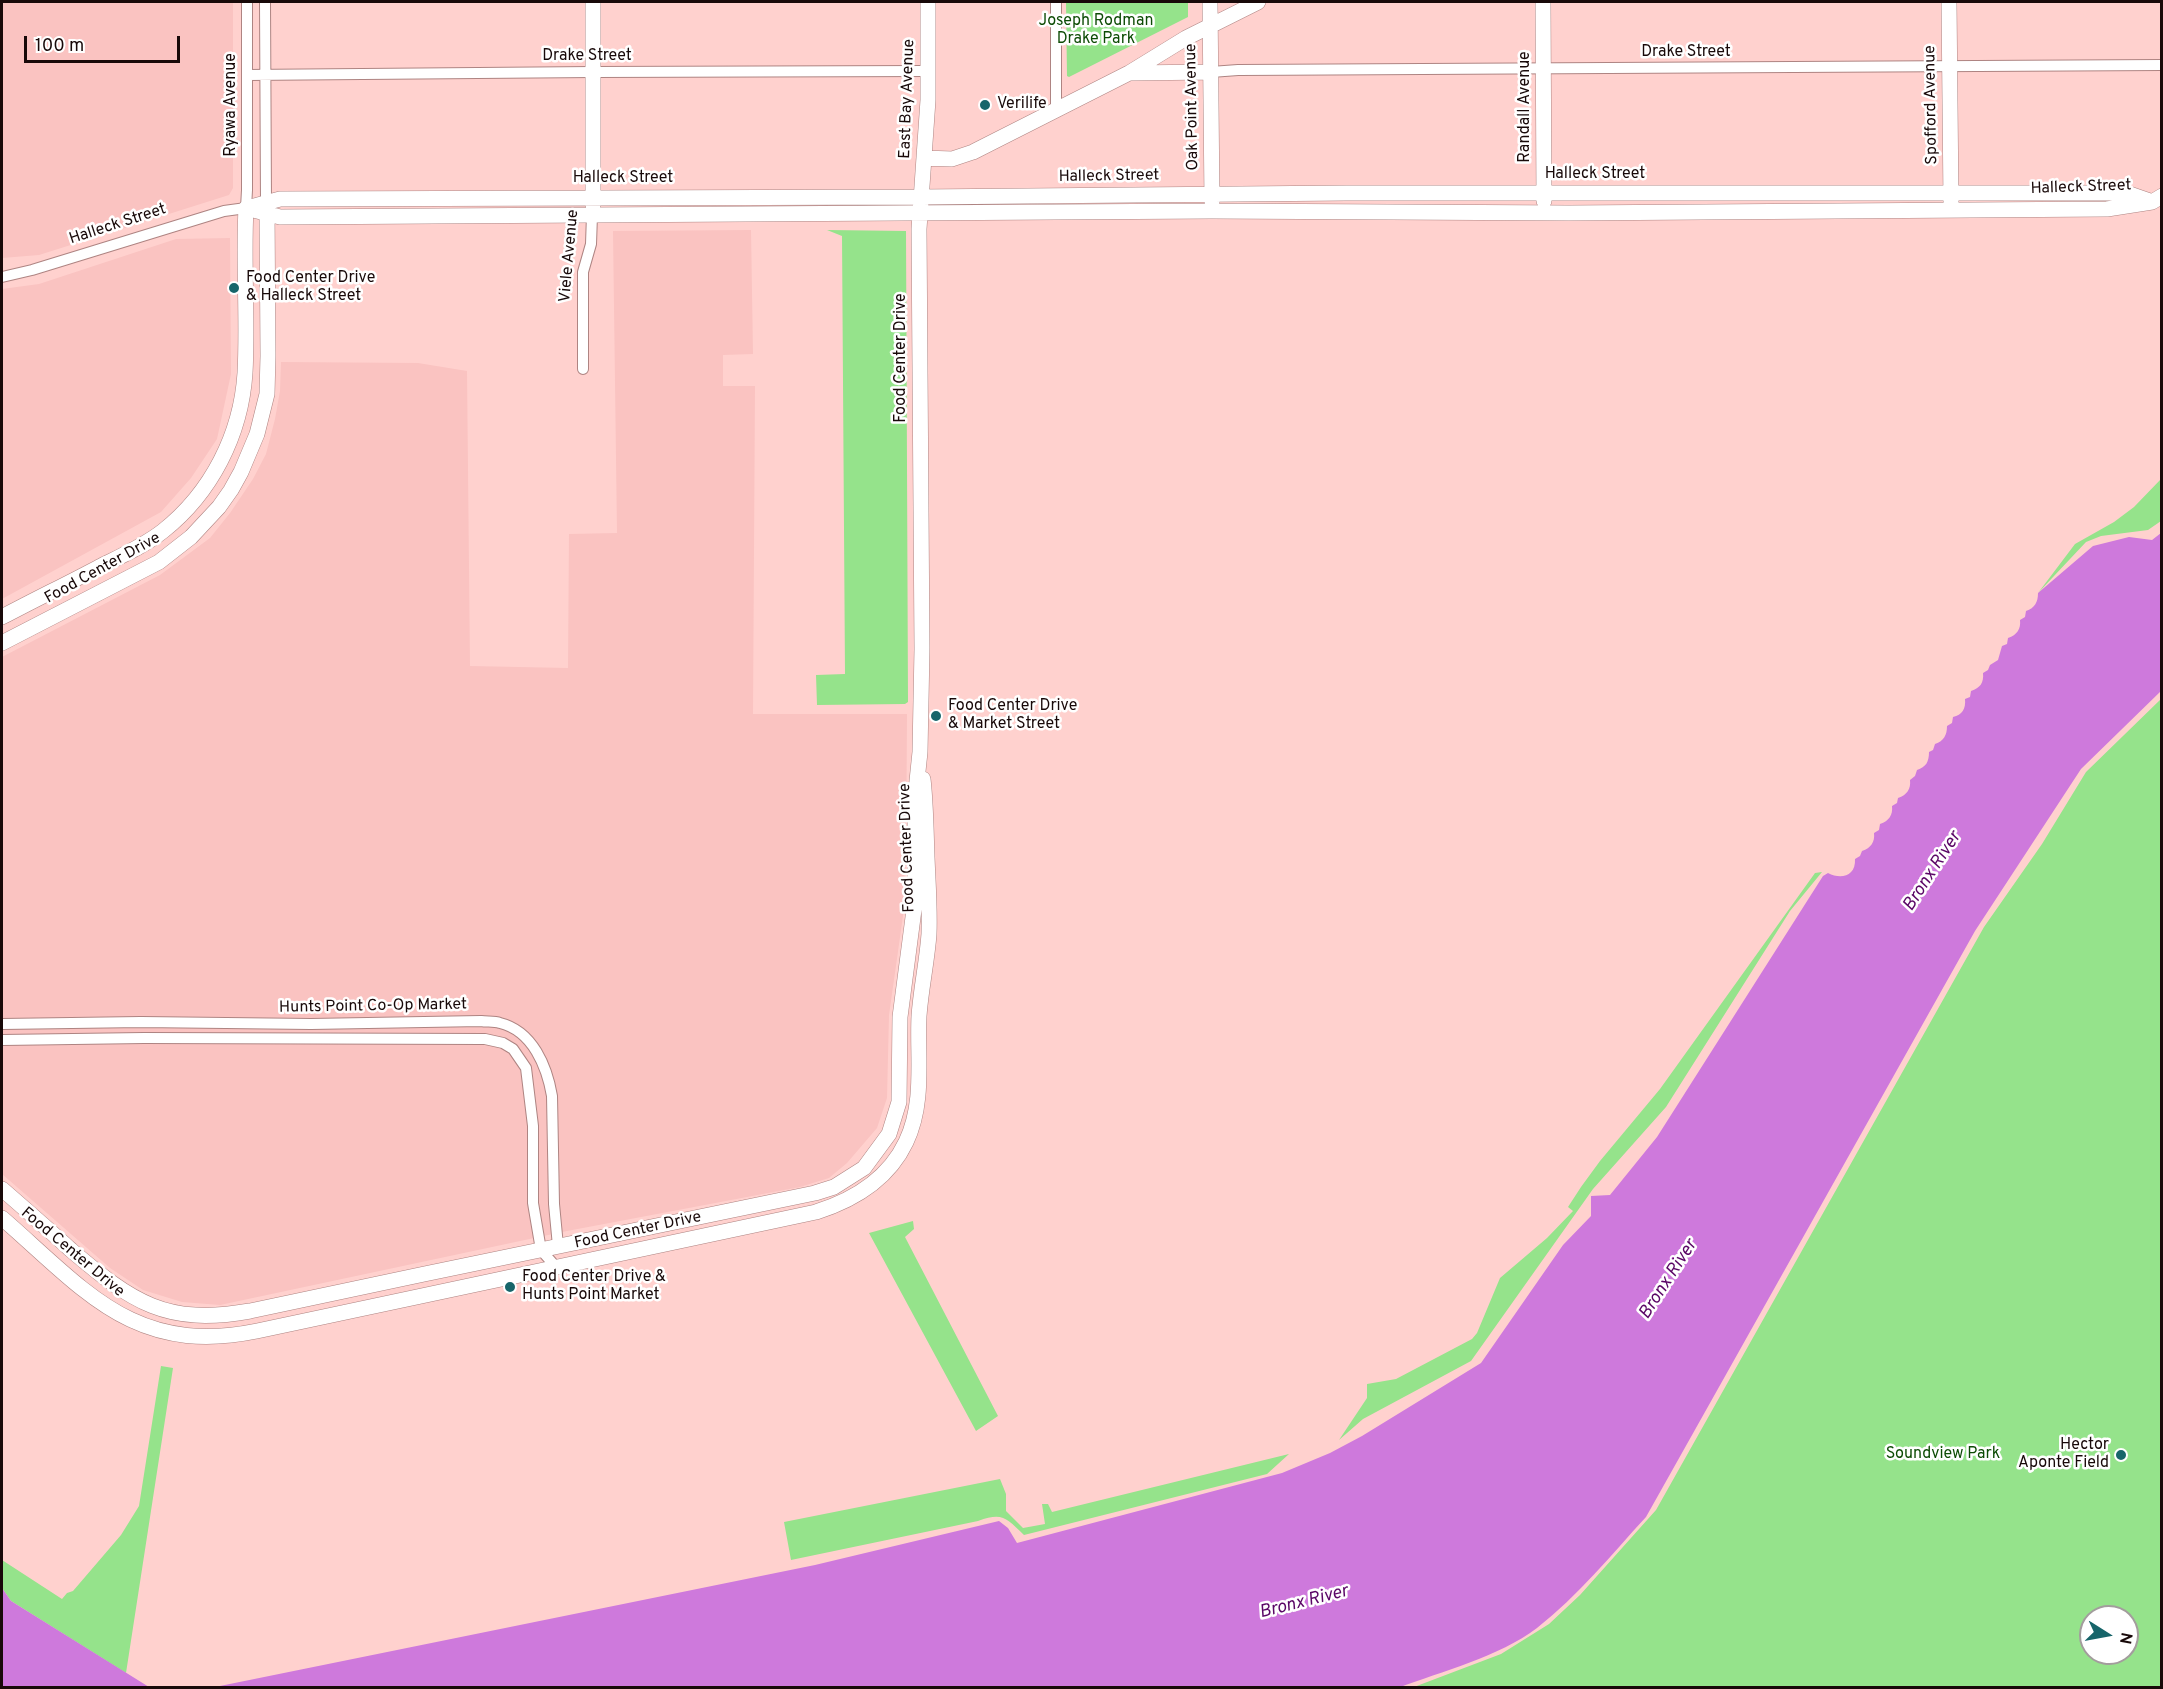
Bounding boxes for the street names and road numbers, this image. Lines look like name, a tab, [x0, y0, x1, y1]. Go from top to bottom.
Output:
street label: East Bay Avenue	[896, 39, 920, 159]
street label: Oak Point Avenue	[1182, 43, 1204, 171]
street label: Drake Street	[1641, 43, 1731, 63]
street label: Spofford Avenue	[1921, 45, 1943, 165]
street label: Drake Street	[542, 47, 632, 67]
street label: Randall Avenue	[1516, 51, 1536, 163]
street label: Ryawa Avenue	[222, 53, 242, 157]
street label: Halleck Street	[1545, 165, 1645, 185]
street label: Halleck Street	[1058, 167, 1160, 187]
street label: Halleck Street	[573, 169, 673, 189]
street label: Halleck Street	[2030, 177, 2132, 199]
street label: Halleck Street	[67, 200, 169, 250]
street label: Viele Avenue	[556, 209, 584, 303]
street label: Food Center Drive	[892, 293, 912, 423]
street label: Food Center Drive	[42, 529, 164, 609]
street label: Food Center Drive	[896, 783, 920, 913]
street label: Hunts Point Co-Op Market	[279, 996, 467, 1018]
street label: Food Center Drive	[16, 1204, 128, 1302]
street label: Food Center Drive	[573, 1208, 703, 1254]

